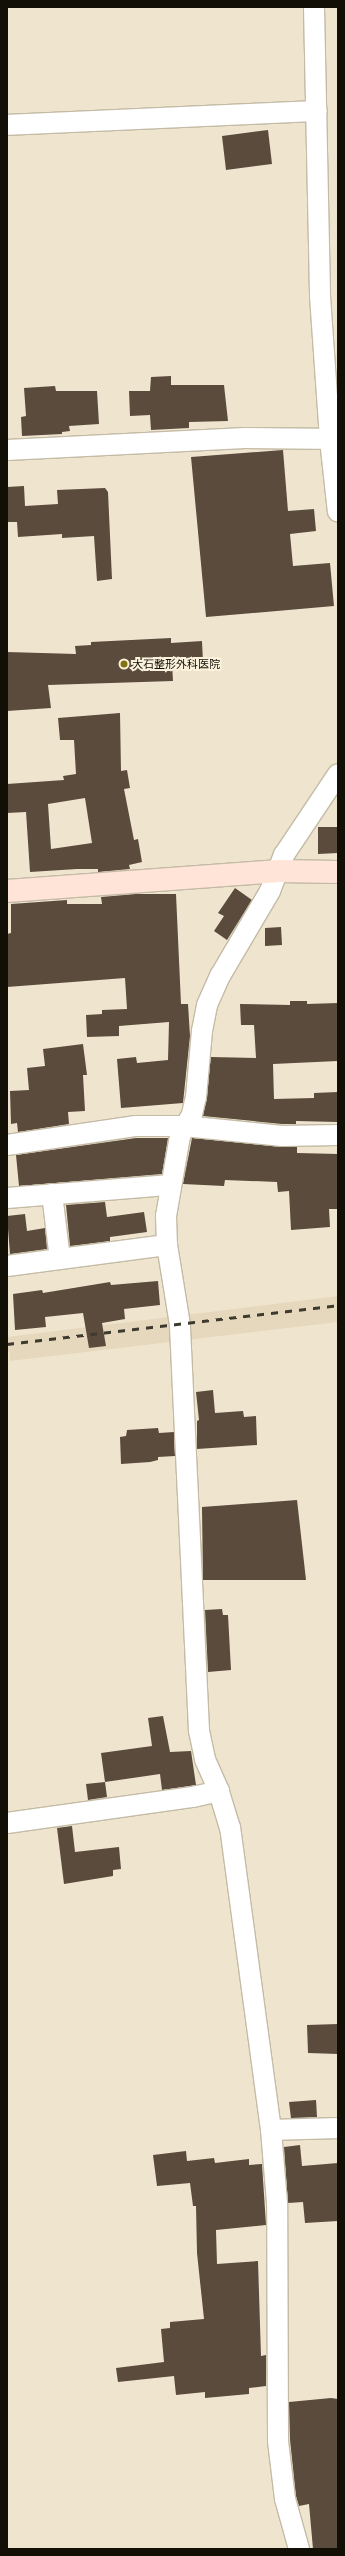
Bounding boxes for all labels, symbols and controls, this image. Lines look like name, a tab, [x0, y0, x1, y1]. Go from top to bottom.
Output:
place label: 大石整形外科医院	[132, 657, 220, 671]
marker: 大石整形外科医院	[119, 659, 129, 669]

